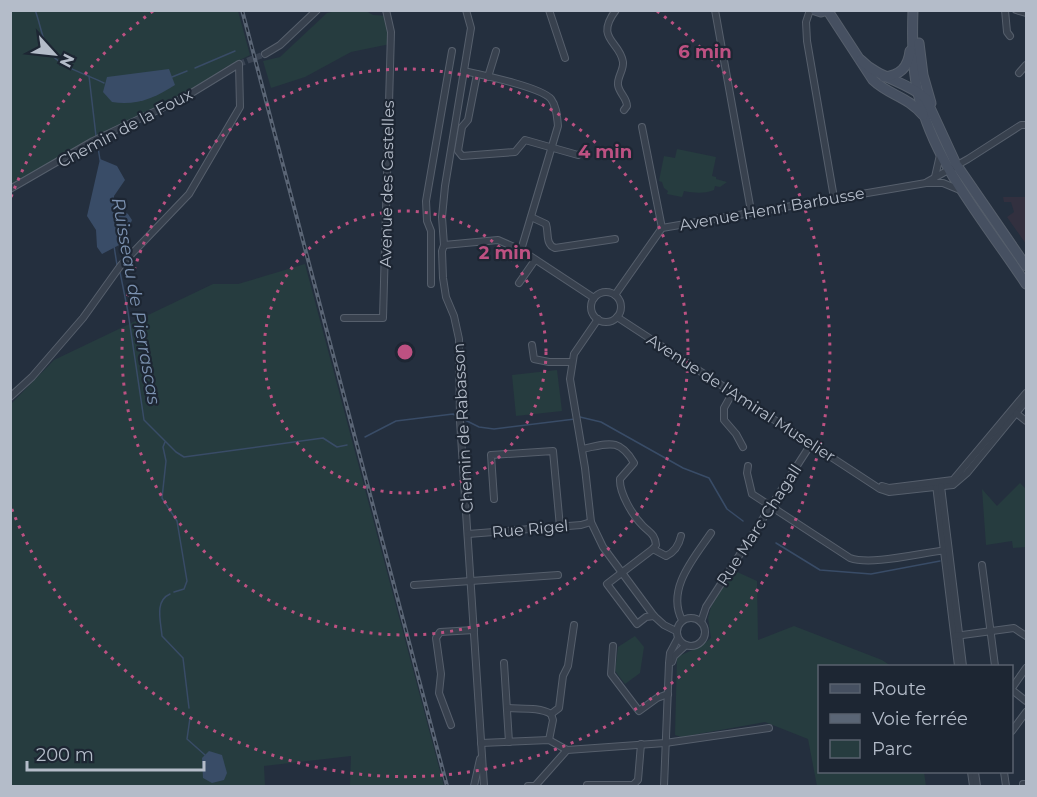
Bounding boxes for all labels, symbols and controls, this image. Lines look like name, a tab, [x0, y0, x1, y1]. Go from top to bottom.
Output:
north arrow	[24, 24, 84, 84]
text: 6 min	[678, 41, 732, 63]
text: N	[56, 51, 78, 71]
street label: Chemin de la Foux	[54, 84, 196, 172]
street label: Avenue des Castelles	[376, 100, 398, 268]
text: 4 min	[578, 141, 632, 163]
street label: Avenue Henri Barbusse	[678, 183, 866, 235]
water label: Ruisseau de Pierrascas	[107, 196, 165, 406]
text: 2 min	[479, 242, 531, 264]
street label: Avenue de l'Amiral Muselier	[643, 330, 839, 466]
centre of rings	[395, 342, 415, 362]
street label: Chemin de Rabasson	[449, 342, 477, 514]
street label: Rue Marc Chagall	[713, 461, 805, 589]
street label: Rue Rigel	[491, 516, 569, 542]
legend	[818, 665, 1013, 773]
text: Route	[872, 678, 926, 700]
text: Voie ferrée	[872, 708, 968, 730]
scale bar	[27, 734, 204, 772]
text: Parc	[872, 738, 912, 760]
text: 200 m	[36, 744, 94, 766]

